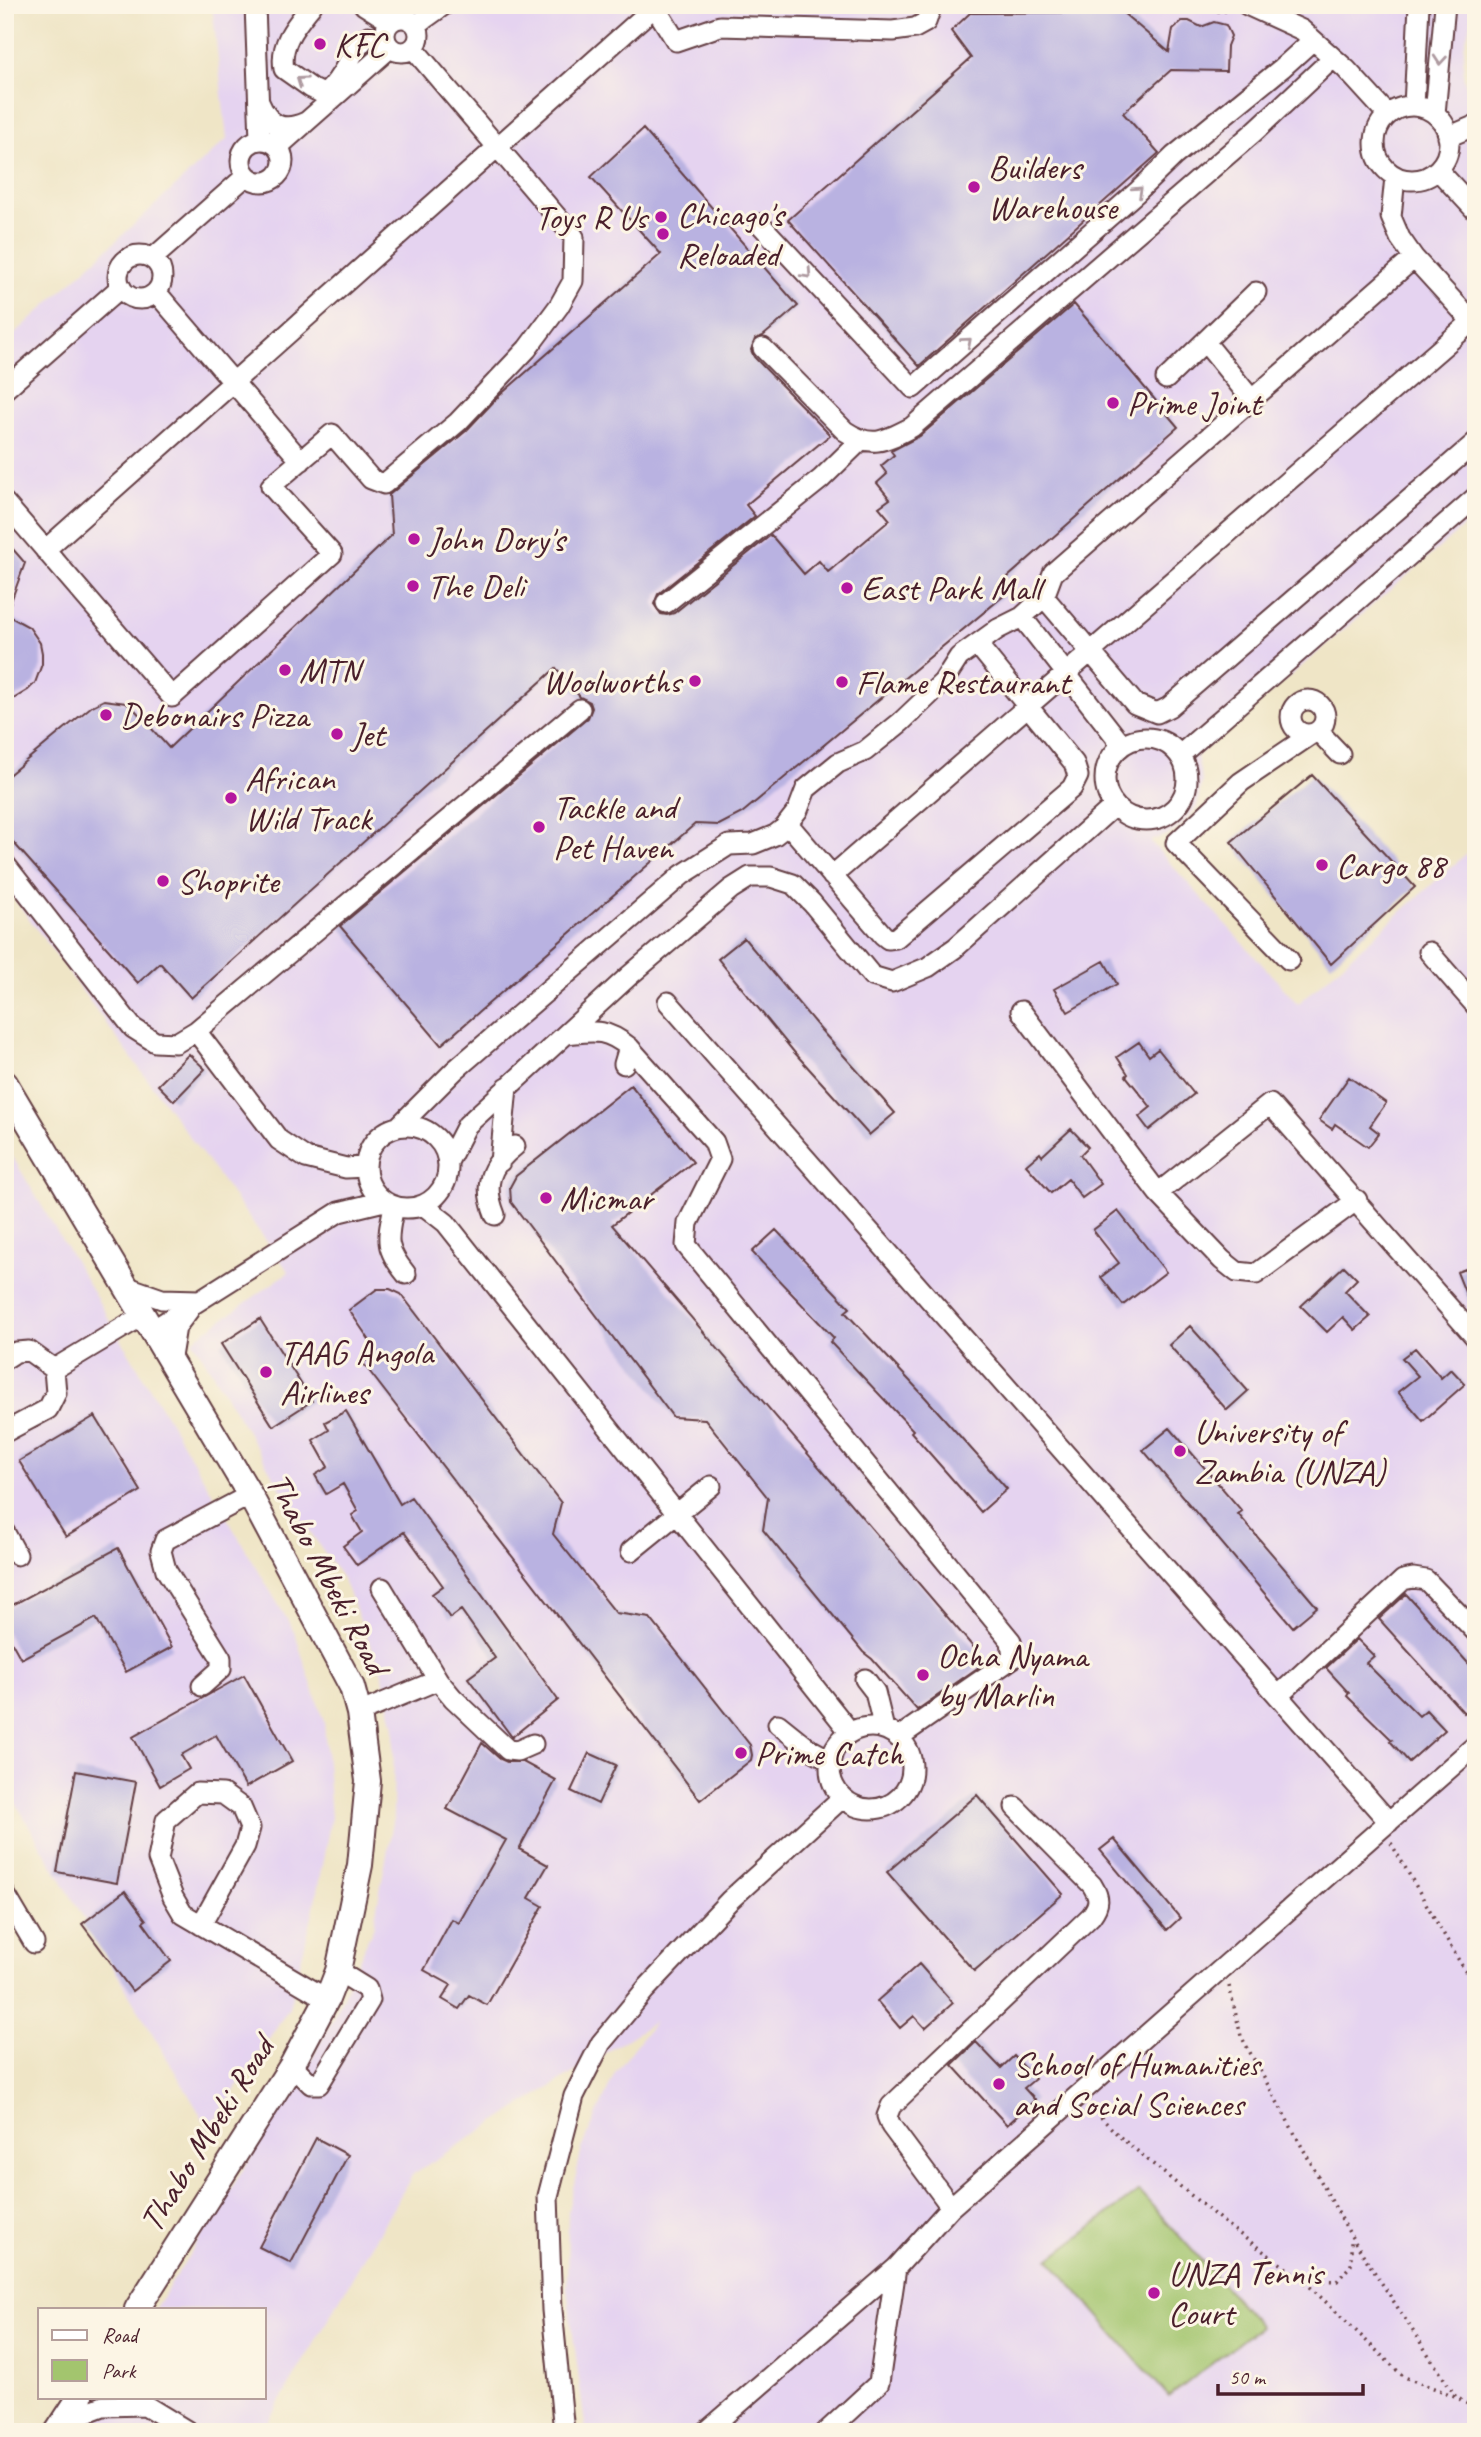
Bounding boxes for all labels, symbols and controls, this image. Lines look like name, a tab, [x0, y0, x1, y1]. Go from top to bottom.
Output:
place label: KFC	[334, 22, 389, 67]
marker: KFC	[312, 36, 328, 52]
one-way arrow	[1433, 54, 1448, 65]
one-way arrow	[296, 77, 309, 89]
place label: Builders Warehouse	[988, 145, 1120, 230]
marker: Builders Warehouse	[966, 179, 982, 195]
one-way arrow	[1130, 187, 1143, 200]
place label: Chicago's Reloaded	[677, 192, 787, 277]
place label: Toys R Us	[535, 195, 650, 240]
marker: Toys R Us	[653, 209, 669, 225]
marker: Chicago's Reloaded	[655, 226, 671, 242]
one-way arrow	[798, 266, 811, 279]
one-way arrow	[958, 337, 971, 350]
place label: Prime Joint	[1127, 381, 1264, 426]
marker: Prime Joint	[1105, 395, 1121, 411]
place label: John Dory's	[426, 517, 567, 562]
marker: John Dory's	[406, 531, 422, 547]
place label: The Deli	[427, 564, 528, 609]
place label: East Park Mall	[861, 566, 1047, 611]
marker: The Deli	[405, 578, 421, 594]
marker: East Park Mall	[839, 580, 855, 596]
place label: MTN	[299, 648, 365, 693]
place label: Woolworths	[543, 659, 684, 704]
place label: Flame Restaurant	[856, 660, 1073, 705]
marker: MTN	[277, 662, 293, 678]
marker: Woolworths	[687, 673, 703, 689]
marker: Flame Restaurant	[834, 674, 850, 690]
place label: Debonairs Pizza	[120, 693, 311, 738]
marker: Debonairs Pizza	[98, 707, 114, 723]
place label: Jet	[349, 712, 388, 757]
marker: Jet	[329, 726, 345, 742]
place label: African Wild Track	[245, 756, 374, 841]
place label: Tackle and Pet Haven	[553, 785, 681, 870]
marker: African Wild Track	[223, 790, 239, 806]
marker: Tackle and Pet Haven	[531, 819, 547, 835]
place label: Cargo 88	[1336, 843, 1448, 888]
marker: Cargo 88	[1314, 857, 1330, 873]
place label: Shoprite	[177, 859, 281, 904]
marker: Shoprite	[155, 873, 171, 889]
place label: Micmar	[560, 1176, 655, 1221]
marker: Micmar	[538, 1190, 554, 1206]
place label: TAAG Angola Airlines	[280, 1330, 435, 1415]
marker: TAAG Angola Airlines	[258, 1364, 274, 1380]
place label: University of Zambia (UNZA)	[1194, 1409, 1388, 1494]
marker: University of Zambia (UNZA)	[1172, 1443, 1188, 1459]
street label: Thabo Mbeki Road	[256, 1465, 402, 1686]
place label: Ocha Nyama by Marlin	[937, 1633, 1090, 1718]
marker: Ocha Nyama by Marlin	[915, 1667, 931, 1683]
place label: Prime Catch	[755, 1731, 905, 1776]
marker: Prime Catch	[733, 1745, 749, 1761]
street label: Thabo Mbeki Road	[129, 2024, 287, 2240]
place label: School of Humanities and Social Sciences	[1013, 2042, 1263, 2127]
marker: School of Humanities and Social Sciences	[991, 2076, 1007, 2092]
place label: UNZA Tennis Court	[1168, 2251, 1326, 2336]
marker: UNZA Tennis Court	[1146, 2285, 1162, 2301]
legend	[38, 2308, 266, 2398]
text: Road	[102, 2322, 141, 2348]
scale bar	[1218, 2353, 1364, 2397]
text: Park	[102, 2358, 137, 2384]
text: 50 m	[1229, 2364, 1267, 2390]

